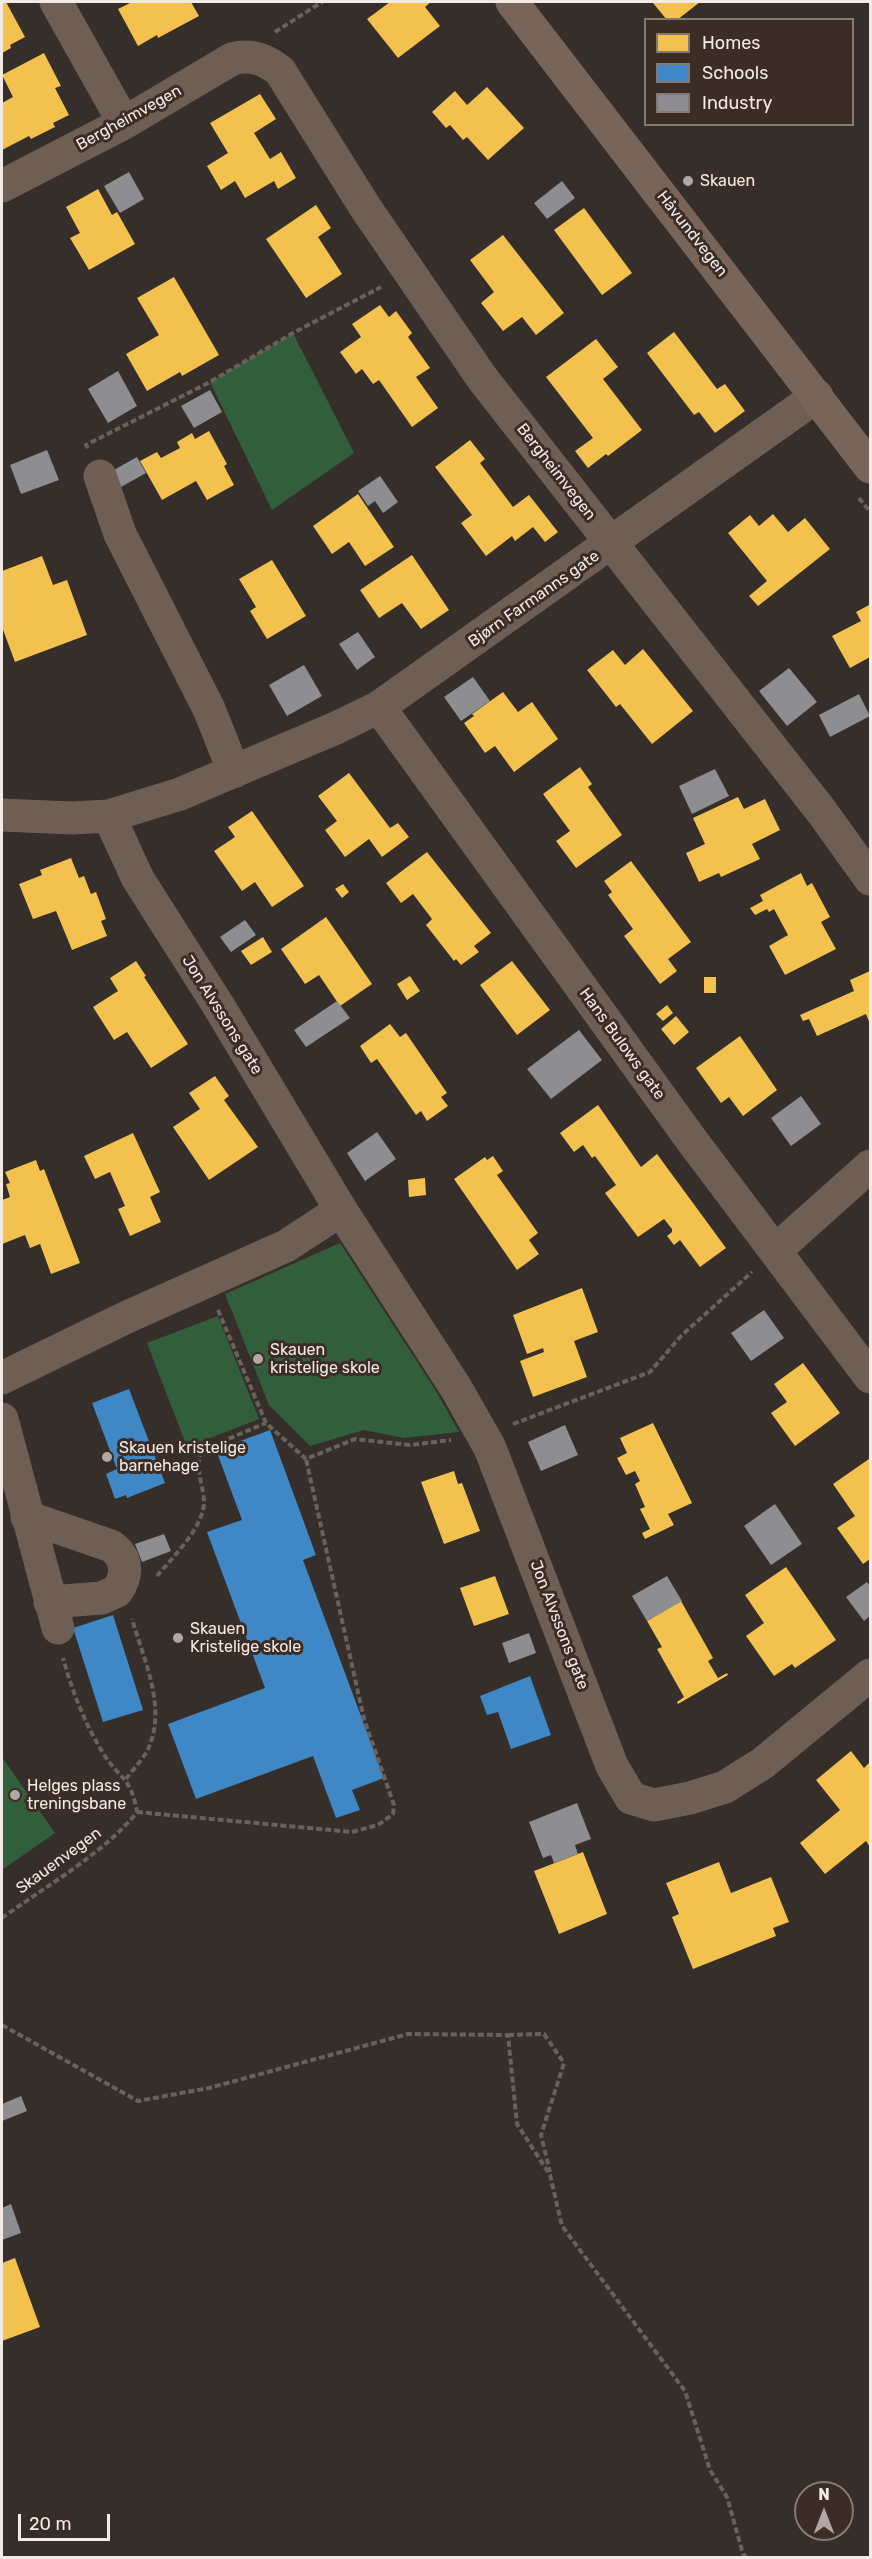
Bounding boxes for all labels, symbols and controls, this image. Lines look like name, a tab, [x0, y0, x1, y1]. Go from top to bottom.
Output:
legend	[644, 18, 854, 126]
text: Homes	[702, 32, 760, 54]
text: Schools	[702, 62, 768, 84]
street label: Bergheimvegen	[73, 81, 185, 155]
text: Industry	[702, 92, 772, 114]
place label: Skauen	[700, 171, 755, 191]
marker: Skauen	[681, 174, 695, 188]
street label: Håvundvegen	[653, 187, 731, 281]
street label: Bergheimvegen	[512, 420, 600, 524]
street label: Bjørn Farmanns gate	[465, 547, 603, 651]
street label: Jon Alvssons gate	[178, 952, 266, 1078]
street label: Hans Bulows gate	[575, 984, 669, 1104]
place label: Skauen kristelige skole	[270, 1340, 380, 1378]
marker: Skauen kristelige skole	[251, 1352, 265, 1366]
place label: Skauen kristelige barnehage	[119, 1438, 246, 1476]
marker: Skauen kristelige barnehage	[100, 1450, 114, 1464]
street label: Jon Alvssons gate	[525, 1558, 593, 1692]
place label: Skauen Kristelige skole	[190, 1619, 301, 1657]
marker: Skauen Kristelige skole	[171, 1631, 185, 1645]
place label: Helges plass treningsbane	[27, 1776, 126, 1814]
marker: Helges plass treningsbane	[8, 1788, 22, 1802]
street label: Skauenvegen	[13, 1824, 105, 1898]
north arrow	[794, 2481, 854, 2541]
text: N	[818, 2485, 830, 2504]
scale bar	[21, 2502, 112, 2540]
text: 20 m	[29, 2513, 71, 2535]

